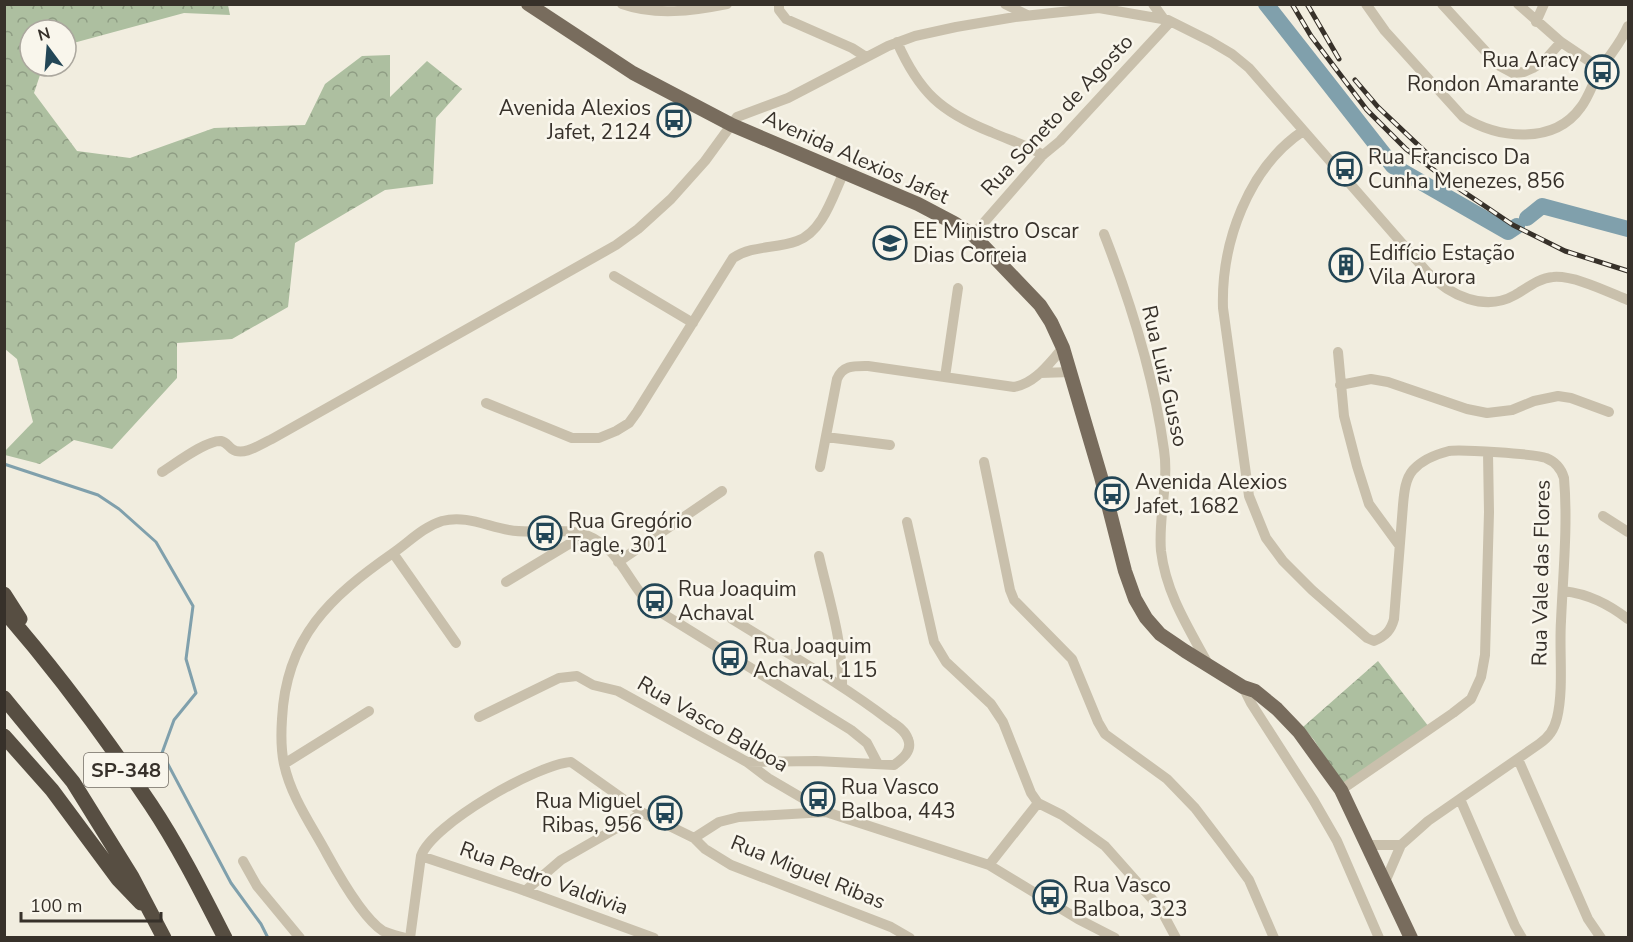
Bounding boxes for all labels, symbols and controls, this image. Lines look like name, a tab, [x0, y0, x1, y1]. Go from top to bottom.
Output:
north arrow	[18, 18, 78, 78]
text: N	[35, 22, 53, 47]
street label: Rua Soneto de Agosto	[975, 28, 1139, 202]
place label: Rua Aracy Rondon Amarante	[1407, 46, 1579, 98]
bus stop icon: Rua Aracy Rondon Amarante	[1584, 54, 1620, 90]
place label: Avenida Alexios Jafet, 2124	[499, 94, 651, 146]
bus stop icon: Avenida Alexios Jafet, 2124	[656, 102, 692, 138]
street label: Avenida Alexios Jafet	[759, 103, 954, 211]
place label: Rua Francisco Da Cunha Menezes, 856	[1368, 143, 1565, 195]
bus stop icon: Rua Francisco Da Cunha Menezes, 856	[1327, 151, 1363, 187]
place label: EE Ministro Oscar Dias Correia	[913, 217, 1079, 269]
school or university icon: EE Ministro Oscar Dias Correia	[872, 225, 908, 261]
place label: Edifício Estação Vila Aurora	[1368, 239, 1515, 291]
building icon: Edifício Estação Vila Aurora	[1328, 247, 1364, 283]
street label: Rua Luiz Gusso	[1135, 303, 1195, 449]
place label: Avenida Alexios Jafet, 1682	[1134, 468, 1287, 520]
bus stop icon: Avenida Alexios Jafet, 1682	[1094, 476, 1130, 512]
street label: Rua Vale das Flores	[1525, 480, 1557, 666]
place label: Rua Gregório Tagle, 301	[568, 507, 692, 559]
bus stop icon: Rua Gregório Tagle, 301	[527, 515, 563, 551]
place label: Rua Joaquim Achaval	[678, 575, 797, 627]
bus stop icon: Rua Joaquim Achaval	[637, 583, 673, 619]
place label: Rua Joaquim Achaval, 115	[753, 632, 877, 684]
bus stop icon: Rua Joaquim Achaval, 115	[712, 640, 748, 676]
street label: Rua Vasco Balboa	[632, 669, 794, 779]
road number: SP-348	[84, 753, 168, 787]
place label: Rua Vasco Balboa, 443	[841, 773, 956, 825]
bus stop icon: Rua Vasco Balboa, 443	[800, 781, 836, 817]
place label: Rua Miguel Ribas, 956	[535, 787, 643, 839]
bus stop icon: Rua Miguel Ribas, 956	[647, 795, 683, 831]
street label: Rua Miguel Ribas	[727, 828, 889, 916]
street label: Rua Pedro Valdivia	[456, 834, 632, 922]
place label: Rua Vasco Balboa, 323	[1073, 871, 1188, 923]
bus stop icon: Rua Vasco Balboa, 323	[1032, 879, 1068, 915]
scale bar	[21, 885, 160, 923]
text: 100 m	[30, 894, 82, 918]

